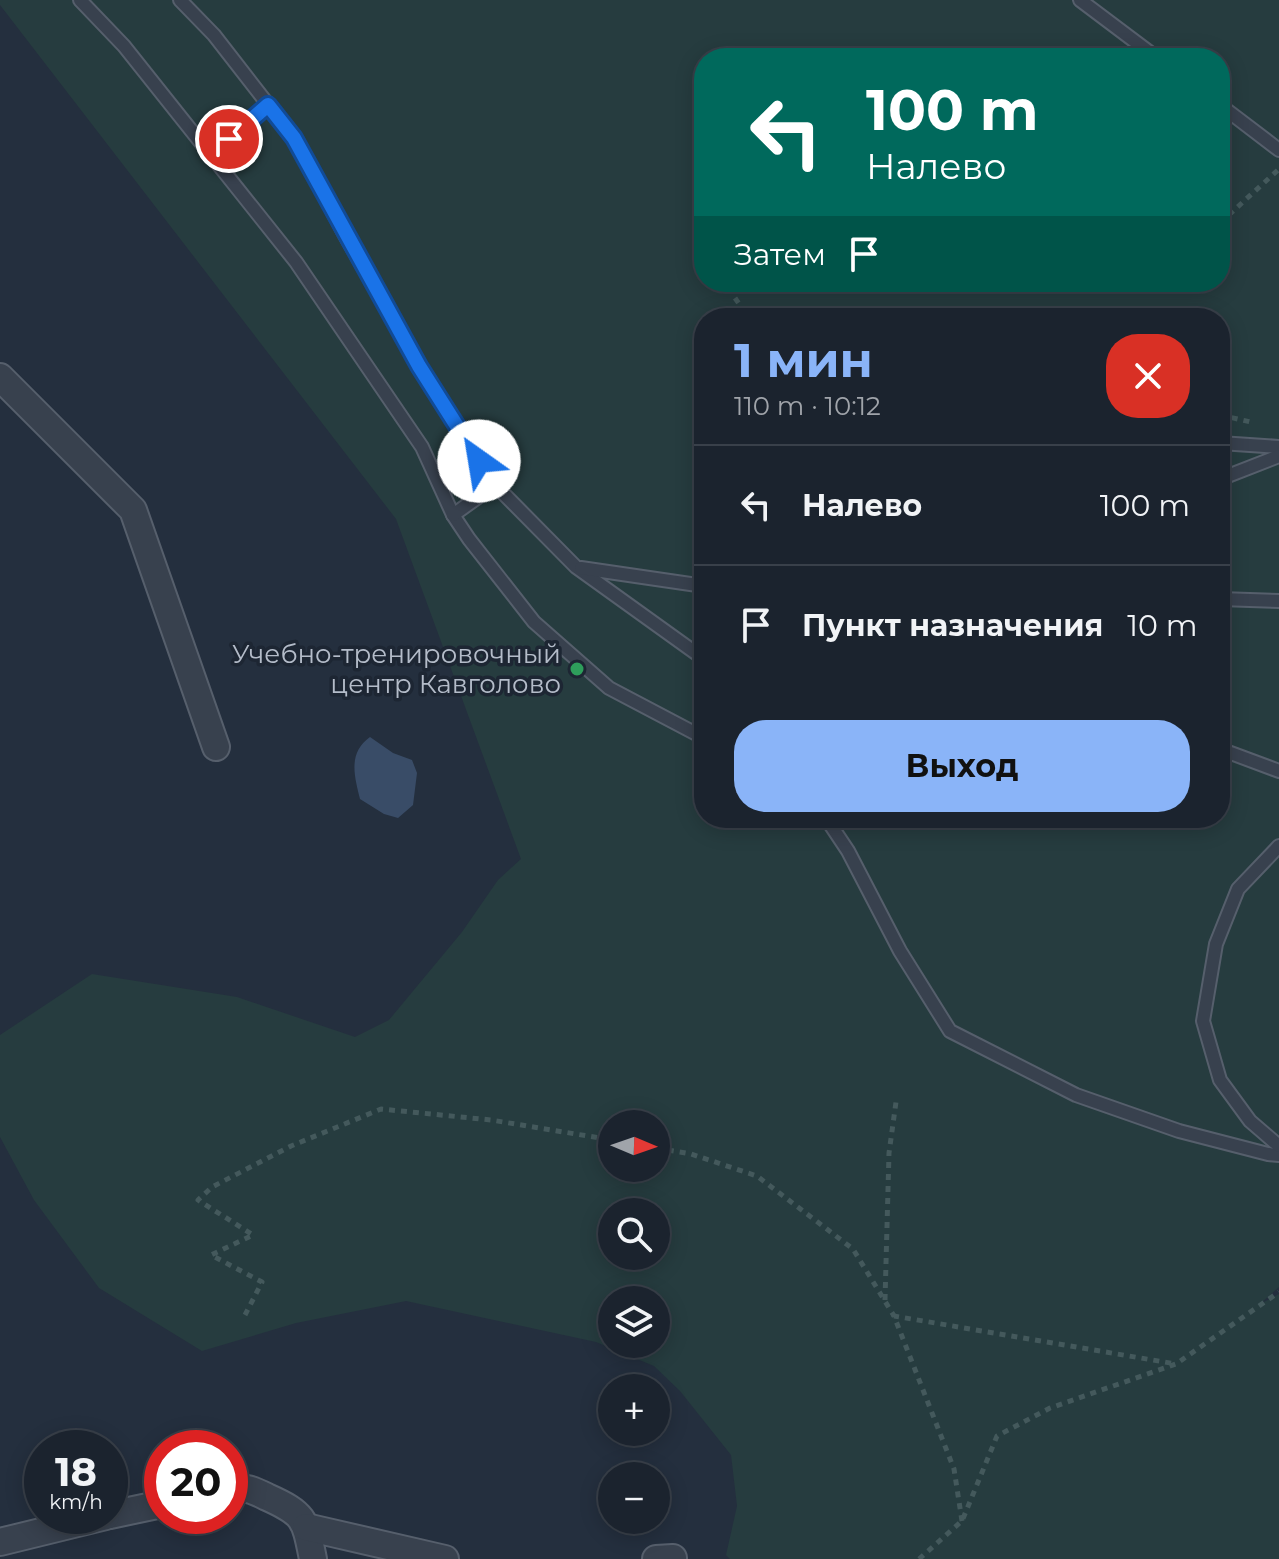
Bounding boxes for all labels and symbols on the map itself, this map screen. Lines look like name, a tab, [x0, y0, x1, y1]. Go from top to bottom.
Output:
pin	[195, 105, 263, 173]
position arrow	[437, 419, 521, 503]
place label: Учебно-тренировочный центр Кавголово	[232, 638, 561, 700]
marker: Учебно-тренировочный центр Кавголово	[568, 660, 586, 678]
north arrow	[598, 1110, 670, 1182]
speed limit sign: 20	[144, 1430, 248, 1534]

